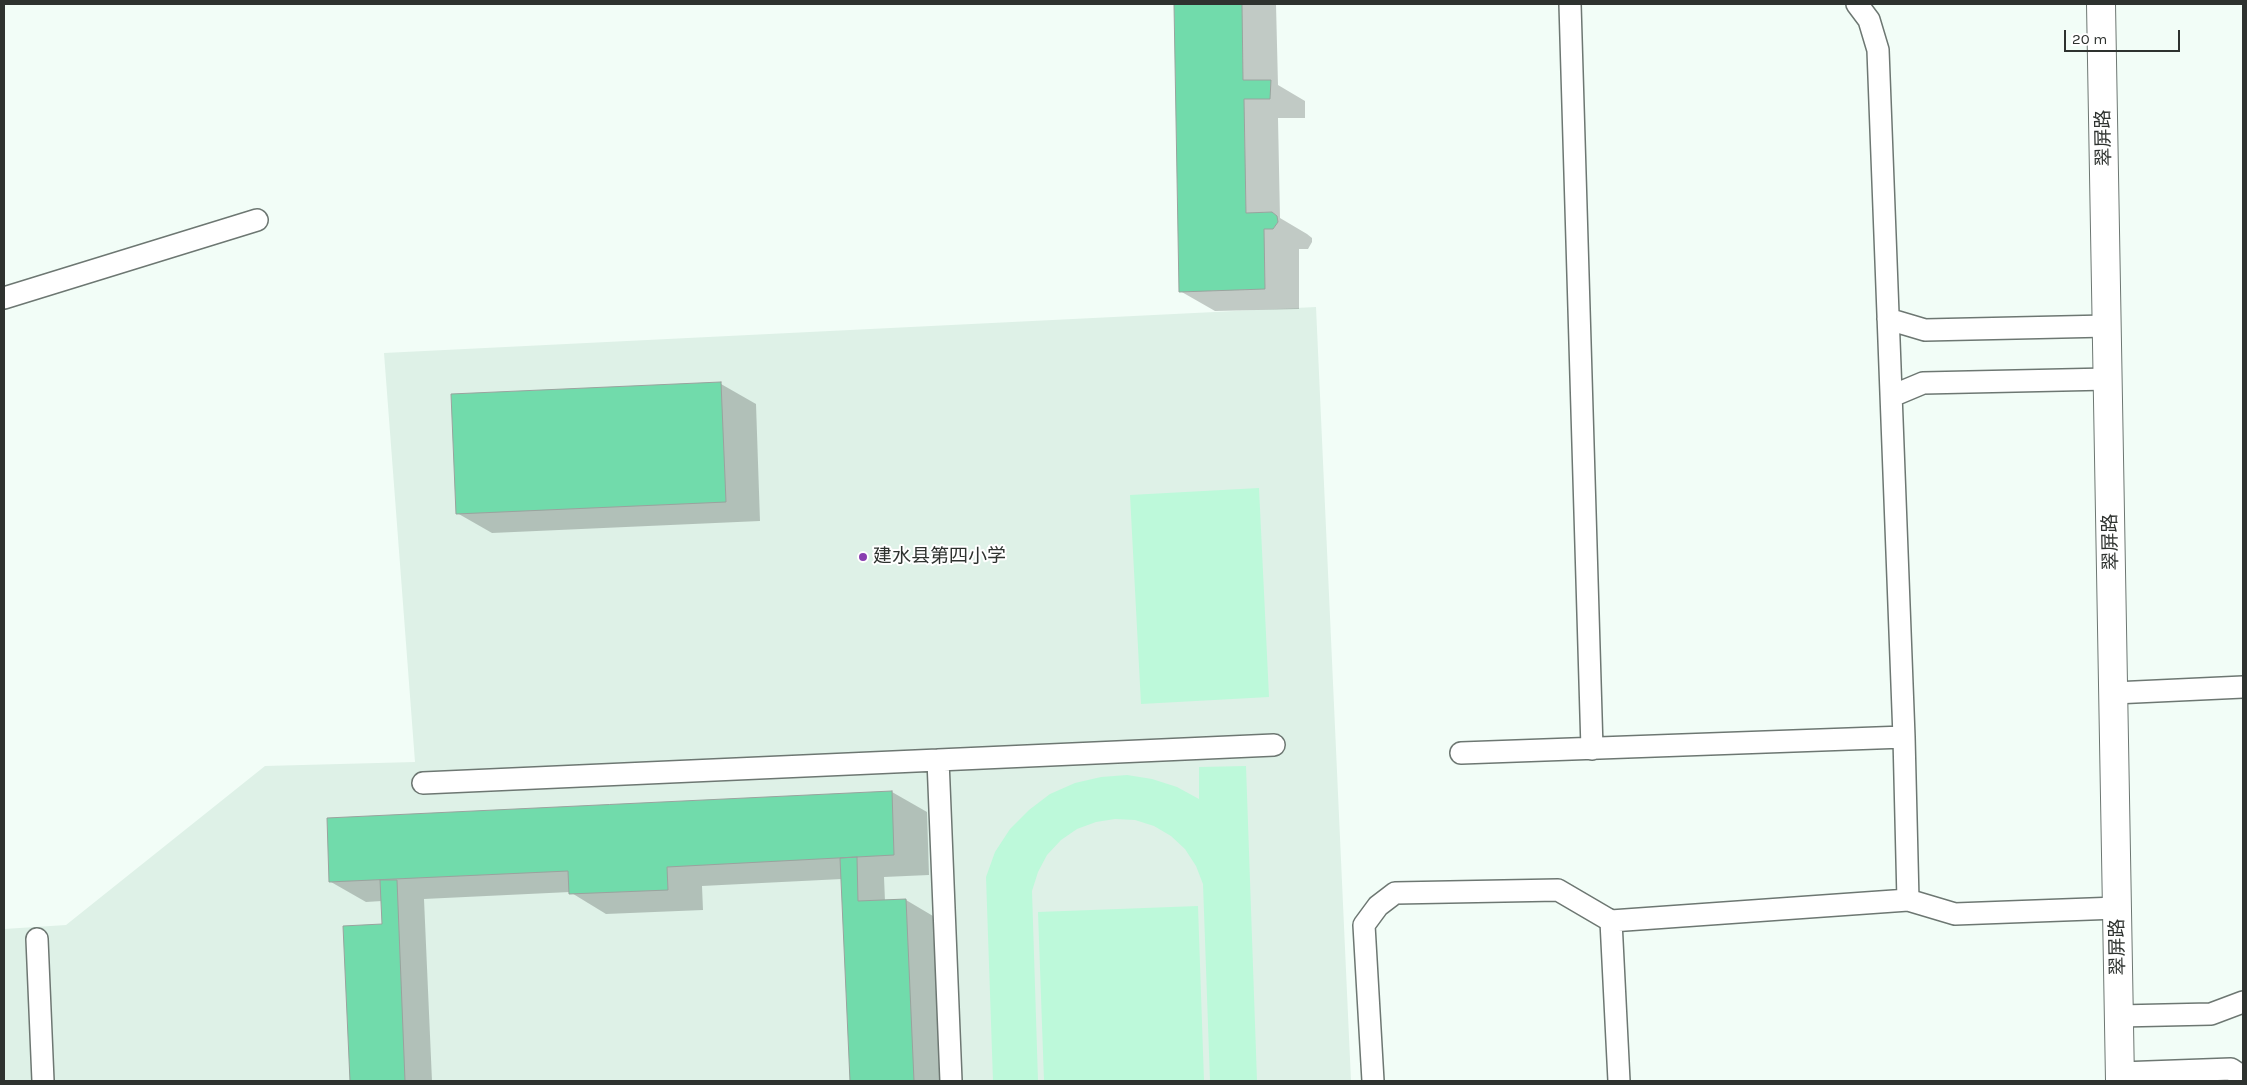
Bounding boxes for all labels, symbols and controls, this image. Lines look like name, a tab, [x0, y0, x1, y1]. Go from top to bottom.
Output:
scale bar	[2067, 20, 2183, 52]
text: 20 m	[2072, 30, 2107, 48]
street label: 翠屏路	[2092, 109, 2116, 167]
street label: 翠屏路	[2099, 513, 2123, 571]
place label: 建水县第四小学	[873, 546, 1006, 568]
marker: 建水县第四小学	[857, 551, 869, 563]
street label: 翠屏路	[2106, 918, 2130, 976]

